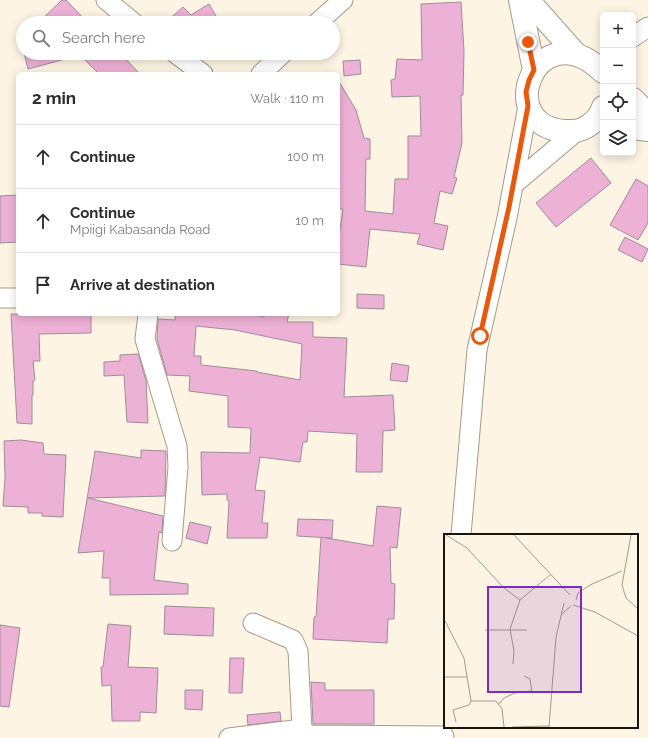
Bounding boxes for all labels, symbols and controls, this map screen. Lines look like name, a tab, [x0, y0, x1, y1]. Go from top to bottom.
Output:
map controls	[600, 12, 636, 156]
button: +	[600, 12, 636, 48]
search box	[16, 16, 340, 60]
icon: search	[30, 27, 52, 49]
text: Search here	[62, 29, 145, 47]
route end	[519, 33, 537, 51]
button: −	[600, 48, 636, 84]
button: locate	[600, 84, 636, 120]
text: 2 min	[32, 88, 76, 108]
text: Walk · 110 m	[250, 91, 324, 106]
button: layers	[600, 120, 636, 156]
icon: ahead	[32, 146, 54, 168]
text: Continue	[70, 148, 135, 166]
text: 100 m	[287, 149, 324, 164]
text: Continue	[70, 204, 135, 222]
icon: ahead	[32, 210, 54, 232]
text: 10 m	[295, 213, 324, 228]
text: Mpiigi Kabasanda Road	[70, 222, 210, 237]
icon: arrive	[32, 274, 54, 296]
text: Arrive at destination	[70, 276, 215, 294]
route start	[471, 327, 489, 345]
inset map	[444, 534, 638, 728]

